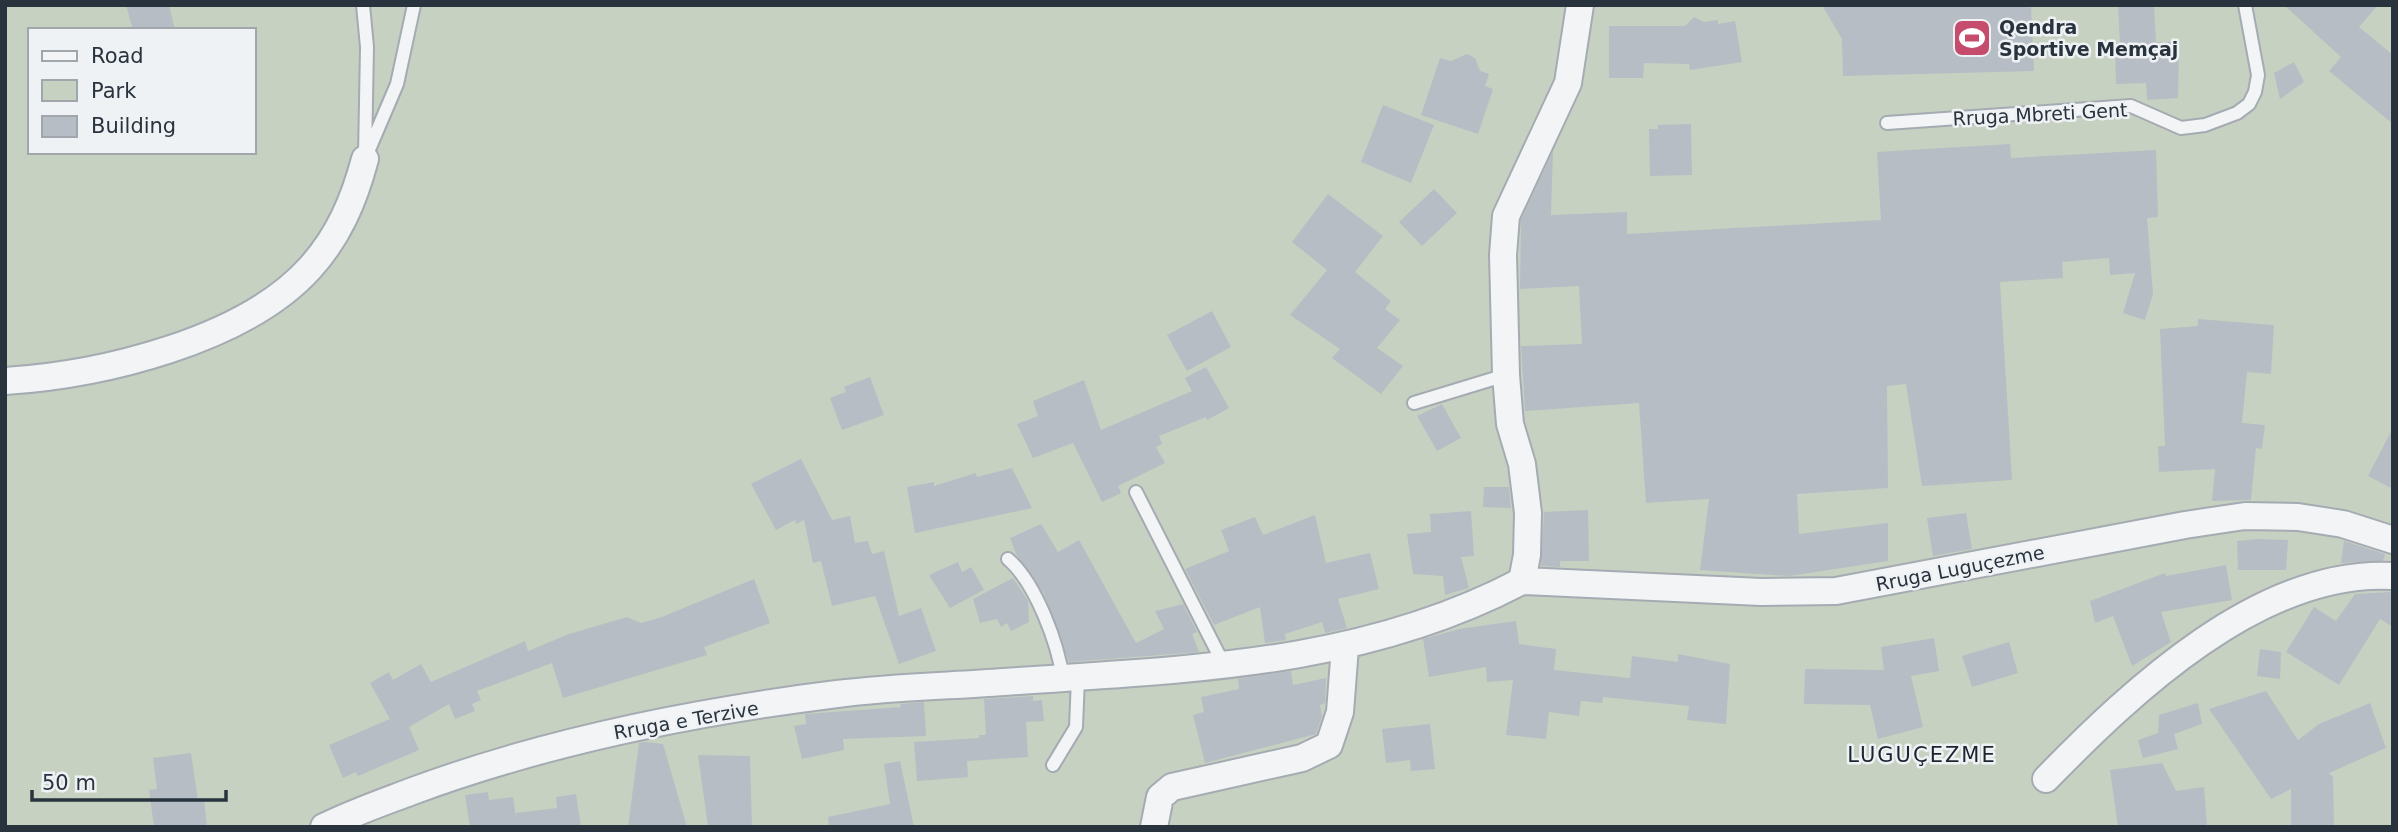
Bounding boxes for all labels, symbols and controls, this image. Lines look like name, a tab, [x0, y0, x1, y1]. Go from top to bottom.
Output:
place label: Qendra Sportive Memçaj	[1999, 16, 2178, 60]
sports icon: Qendra Sportive Memçaj	[1951, 17, 1993, 59]
legend	[28, 28, 256, 154]
text: Road	[91, 44, 144, 68]
text: Park	[91, 79, 137, 103]
street label: Rruga Mbreti Gent	[1952, 98, 2128, 130]
text: Building	[91, 114, 176, 138]
street label: Rruga Luguçezme	[1874, 541, 2046, 595]
street label: Rruga e Terzive	[612, 696, 760, 744]
district label: LUGUÇEZME	[1847, 743, 1997, 767]
scale bar	[32, 758, 226, 802]
text: 50 m	[42, 771, 96, 795]

